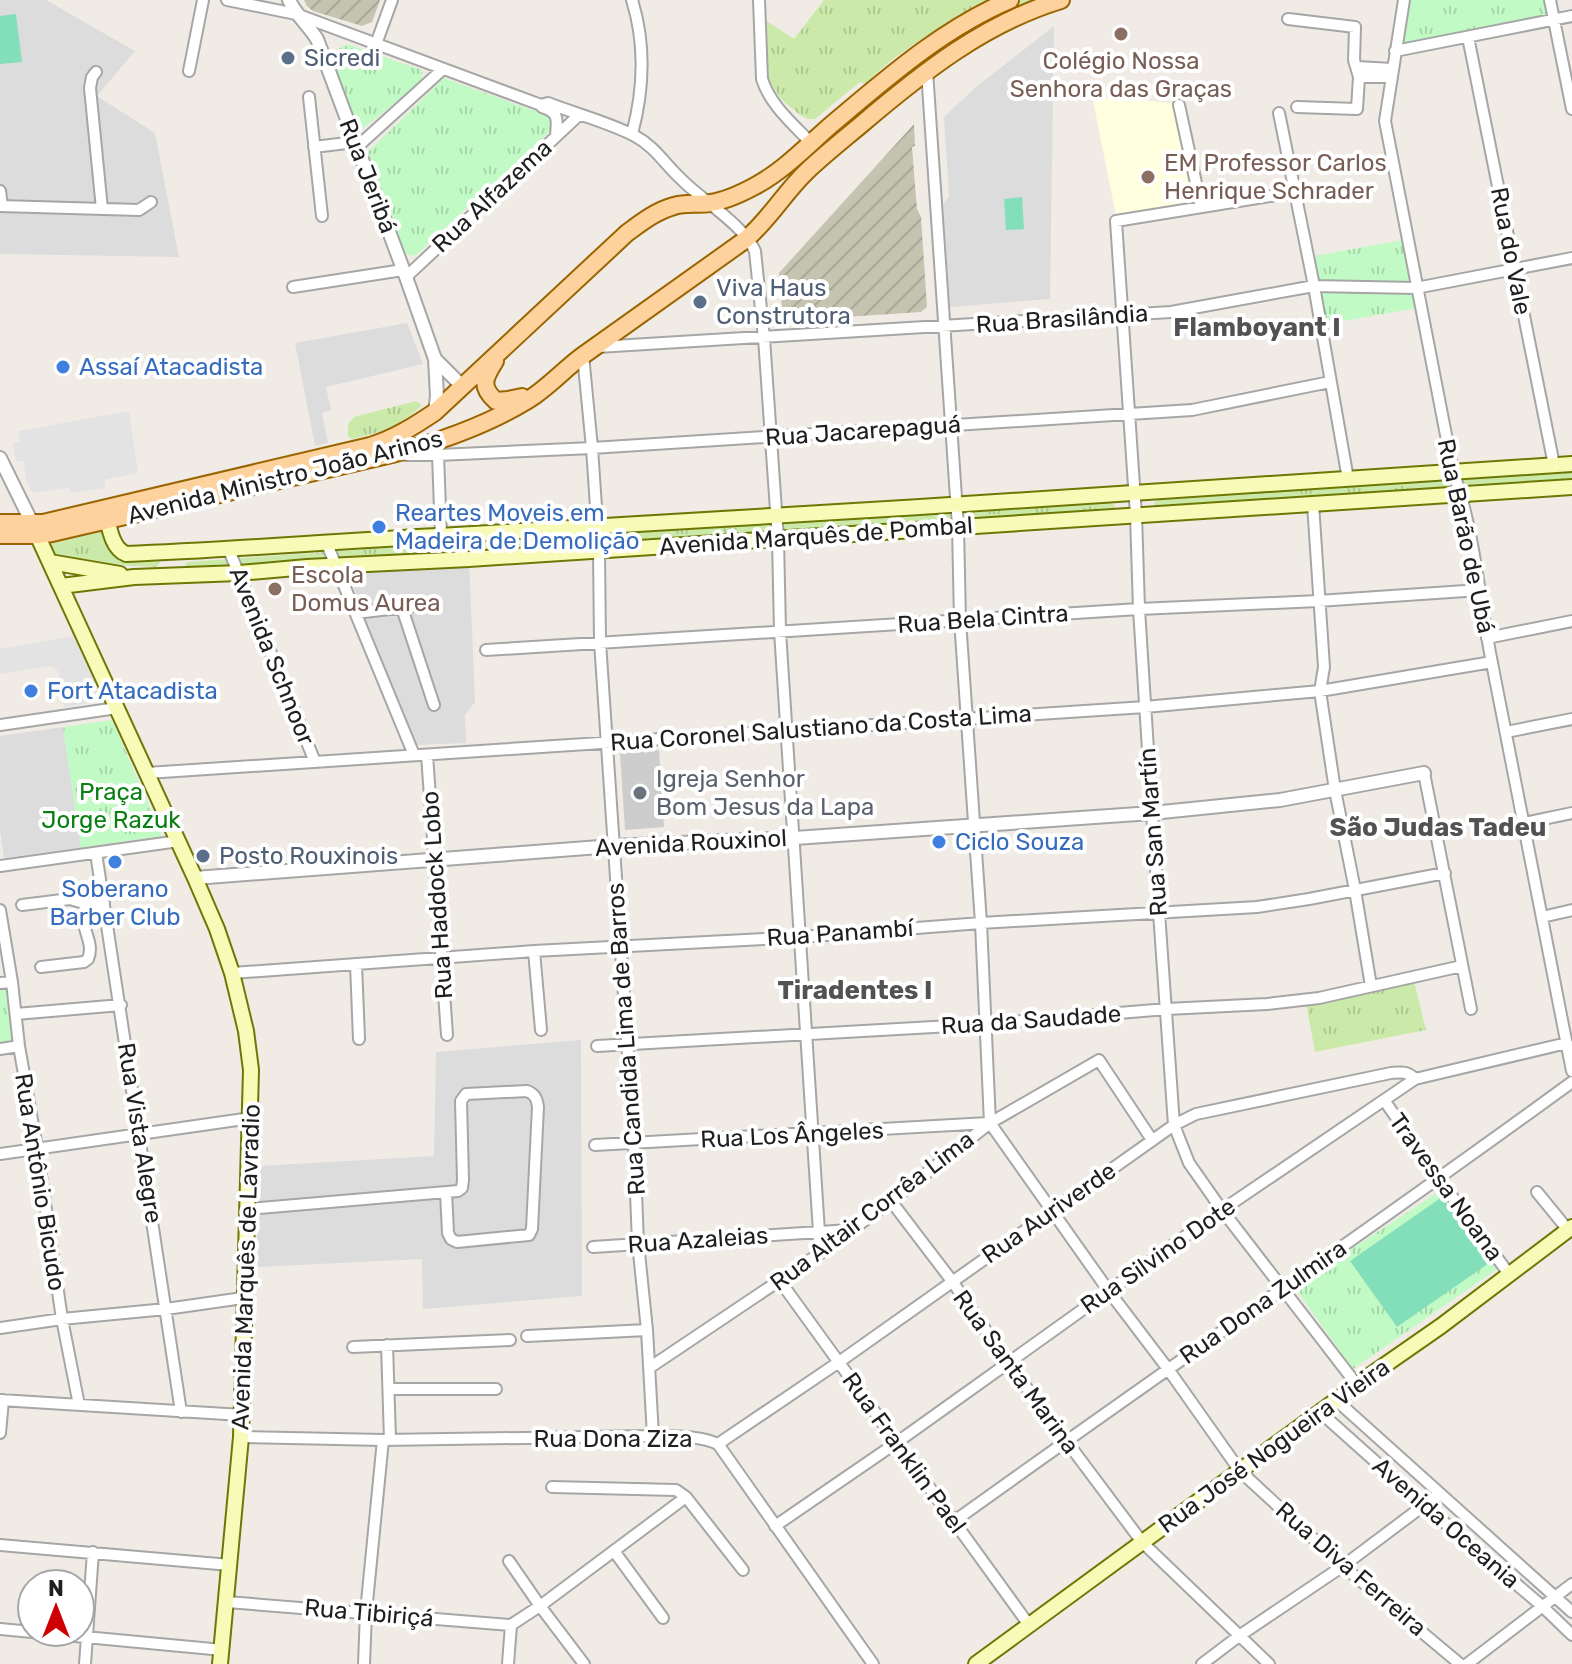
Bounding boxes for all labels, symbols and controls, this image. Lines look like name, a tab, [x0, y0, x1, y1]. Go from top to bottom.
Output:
marker: Colégio Nossa Senhora das Graças	[1112, 25, 1130, 43]
place label: Sicredi	[304, 44, 380, 72]
place label: Colégio Nossa Senhora das Graças	[1010, 47, 1232, 103]
marker: Sicredi	[279, 49, 297, 67]
street label: Rua Jeribá	[333, 115, 403, 237]
street label: Rua Alfazema	[427, 134, 557, 258]
place label: EM Professor Carlos Henrique Schrader	[1164, 149, 1387, 205]
marker: EM Professor Carlos Henrique Schrader	[1139, 168, 1157, 186]
street label: Rua do Vale	[1485, 185, 1537, 317]
place label: Viva Haus Construtora	[716, 274, 851, 330]
marker: Viva Haus Construtora	[691, 293, 709, 311]
street label: Rua Brasilândia	[975, 299, 1149, 339]
district label: Flamboyant I	[1173, 312, 1341, 343]
place label: Assaí Atacadista	[79, 353, 263, 381]
marker: Assaí Atacadista	[54, 358, 72, 376]
street label: Rua Jacarepaguá	[764, 410, 962, 452]
street label: Avenida Ministro João Arinos	[125, 424, 445, 530]
street label: Rua Barão de Ubá	[1432, 436, 1500, 636]
place label: Reartes Moveis em Madeira de Demolição	[395, 499, 639, 555]
street label: Avenida Marquês de Pombal	[658, 511, 974, 561]
marker: Reartes Moveis em Madeira de Demolição	[370, 518, 388, 536]
place label: Escola Domus Aurea	[291, 561, 441, 617]
street label: Avenida Schnoor	[224, 563, 320, 749]
marker: Escola Domus Aurea	[266, 580, 284, 598]
street label: Rua Bela Cintra	[897, 599, 1069, 639]
place label: Fort Atacadista	[47, 677, 218, 705]
marker: Fort Atacadista	[22, 682, 40, 700]
street label: Rua Coronel Salustiano da Costa Lima	[609, 699, 1033, 757]
street label: Rua San Martín	[1133, 747, 1173, 917]
place label: Igreja Senhor Bom Jesus da Lapa	[656, 765, 874, 821]
park label: Praça Jorge Razuk	[41, 778, 181, 834]
marker: Igreja Senhor Bom Jesus da Lapa	[631, 784, 649, 802]
street label: Rua Haddock Lobo	[416, 790, 458, 1000]
district label: São Judas Tadeu	[1329, 812, 1547, 843]
street label: Avenida Rouxinol	[594, 824, 788, 862]
place label: Ciclo Souza	[955, 828, 1084, 856]
marker: Ciclo Souza	[930, 833, 948, 851]
place label: Posto Rouxinois	[219, 842, 398, 870]
marker: Posto Rouxinois	[194, 847, 212, 865]
marker: Soberano Barber Club	[106, 853, 124, 871]
place label: Soberano Barber Club	[49, 875, 181, 931]
street label: Rua Candida Lima de Barros	[601, 882, 651, 1196]
street label: Rua Panambí	[766, 914, 915, 952]
district label: Tiradentes I	[778, 975, 932, 1006]
street label: Rua da Saudade	[940, 1000, 1122, 1040]
street label: Rua Vista Alegre	[112, 1041, 168, 1225]
street label: Rua Antônio Bicudo	[9, 1071, 71, 1293]
street label: Avenida Marquês de Lavradio	[226, 1103, 266, 1431]
street label: Travessa Noana	[1383, 1108, 1509, 1266]
street label: Rua Los Ângeles	[700, 1116, 884, 1154]
street label: Rua Altair Corrêa Lima	[765, 1125, 979, 1297]
street label: Rua Auriverde	[977, 1157, 1121, 1269]
street label: Rua Silvino Dote	[1075, 1192, 1241, 1320]
street label: Rua Azaleias	[627, 1221, 769, 1259]
street label: Rua Dona Zulmira	[1174, 1234, 1352, 1370]
street label: Rua Santa Marina	[947, 1285, 1085, 1459]
street label: Rua José Nogueira Vieira	[1153, 1353, 1395, 1539]
street label: Rua Franklin Pael	[836, 1367, 972, 1539]
street label: Rua Dona Ziza	[534, 1425, 692, 1453]
street label: Avenida Oceania	[1367, 1452, 1525, 1594]
street label: Rua Diva Ferreira	[1270, 1496, 1432, 1642]
north arrow	[16, 1568, 96, 1648]
text: N	[48, 1575, 64, 1602]
street label: Rua Tibiriçá	[303, 1593, 435, 1633]

